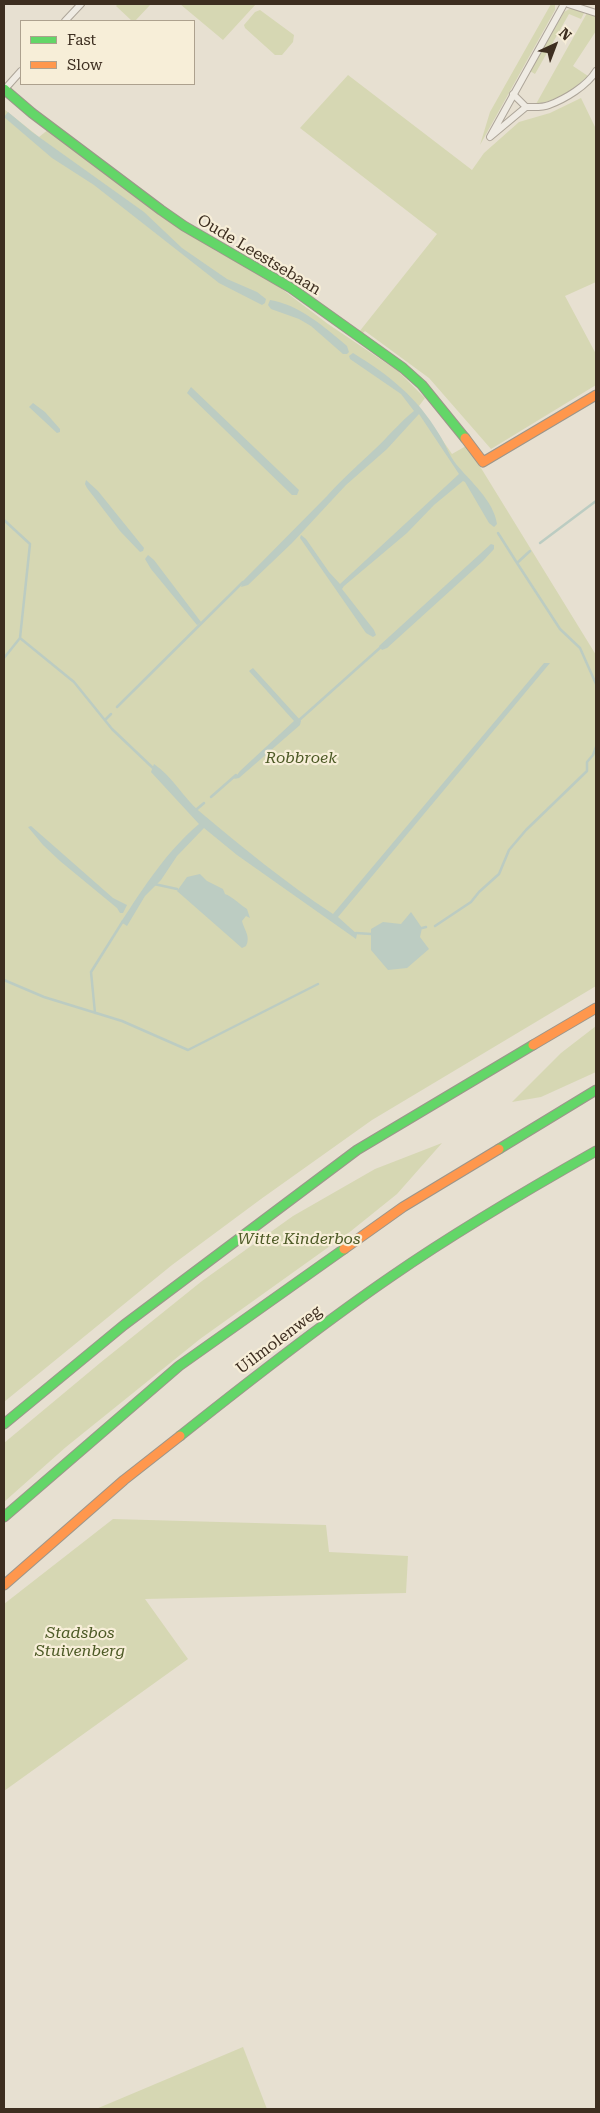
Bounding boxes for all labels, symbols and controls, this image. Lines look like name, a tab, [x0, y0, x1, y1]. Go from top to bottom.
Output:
legend	[20, 20, 195, 85]
north arrow	[530, 20, 580, 70]
text: N	[556, 25, 575, 44]
text: Fast	[67, 31, 96, 49]
text: Slow	[67, 56, 102, 74]
street label: Oude Leestsebaan	[194, 211, 324, 299]
park label: Robbroek	[265, 748, 337, 768]
park label: Witte Kinderbos	[238, 1229, 360, 1249]
street label: Uilmolenweg	[233, 1302, 325, 1378]
park label: Stadsbos Stuivenberg	[35, 1623, 125, 1661]

